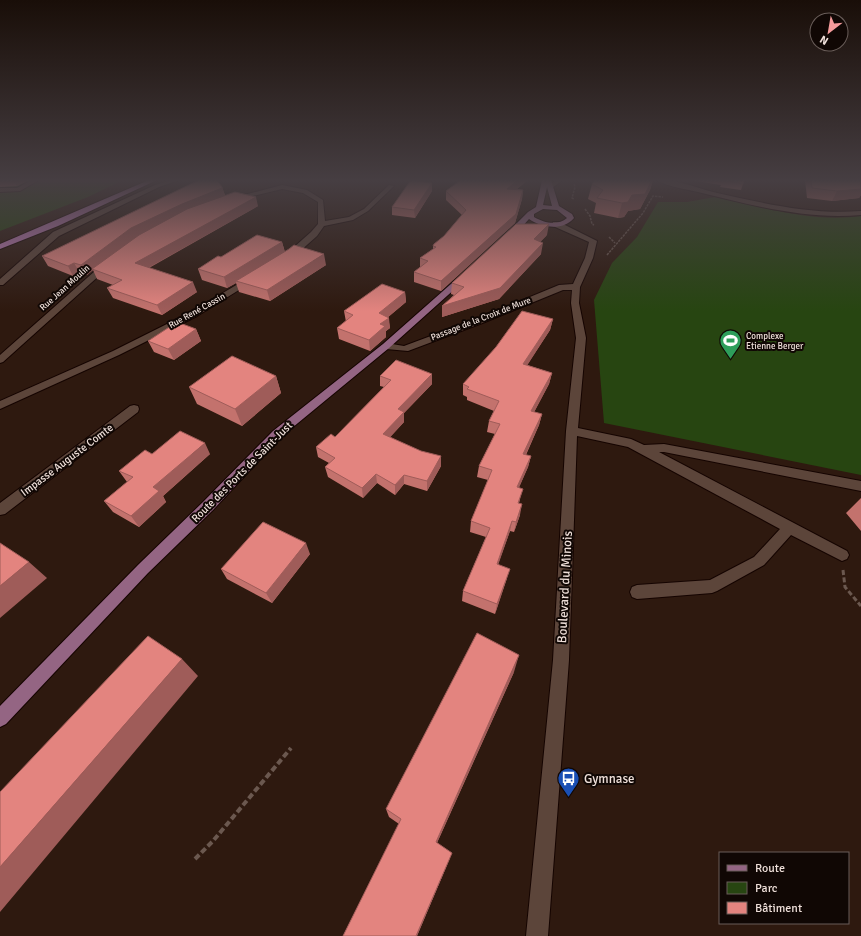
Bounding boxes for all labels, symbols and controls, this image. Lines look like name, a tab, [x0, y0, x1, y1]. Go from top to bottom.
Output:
north arrow	[809, 12, 849, 52]
text: N	[817, 33, 831, 48]
street label: Rue Jean Moulin	[38, 263, 92, 313]
street label: Rue René Cassin	[167, 291, 227, 331]
street label: Passage de la Croix de Mure	[429, 295, 533, 343]
sports icon: Complexe Etienne Berger	[717, 328, 743, 361]
place label: Complexe Etienne Berger	[746, 331, 804, 352]
street label: Route des Ports de Saint-Just	[189, 419, 295, 525]
street label: Impasse Auguste Comte	[18, 421, 116, 499]
street label: Boulevard du Minois	[554, 530, 576, 644]
bus stop icon: Gymnase	[555, 766, 581, 799]
place label: Gymnase	[584, 771, 635, 787]
legend	[719, 852, 849, 924]
text: Route	[755, 861, 785, 876]
text: Parc	[755, 881, 778, 896]
text: Bâtiment	[755, 901, 802, 916]

